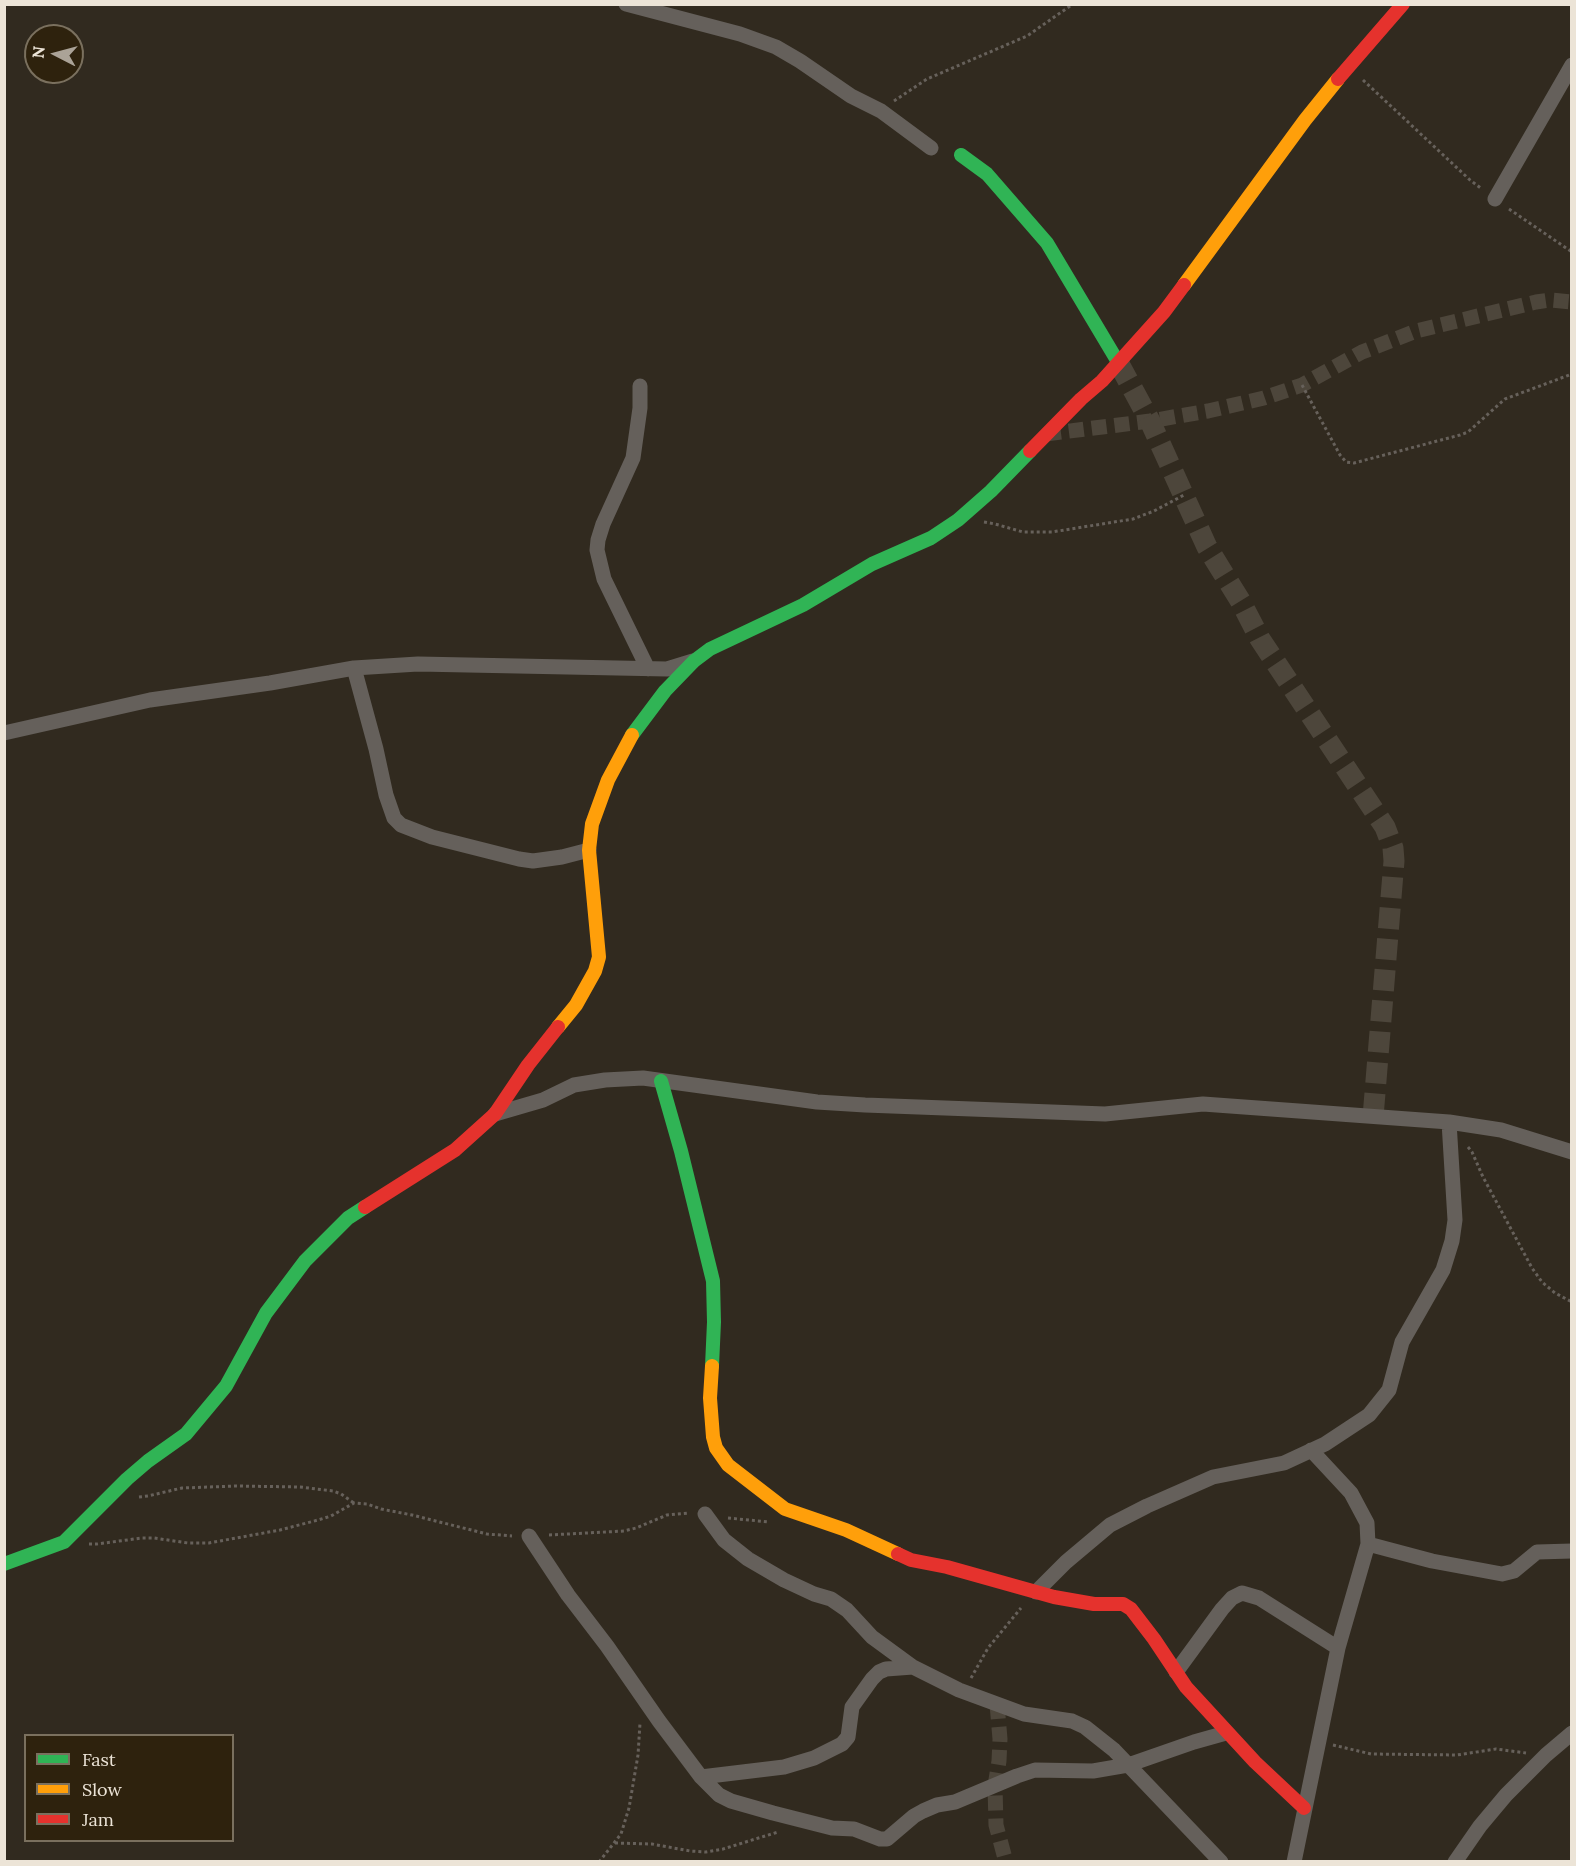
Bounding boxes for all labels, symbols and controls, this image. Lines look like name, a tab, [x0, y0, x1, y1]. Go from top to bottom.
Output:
north arrow	[24, 24, 84, 84]
text: N	[27, 45, 49, 60]
legend	[24, 1734, 234, 1842]
text: Fast	[82, 1748, 116, 1771]
text: Slow	[82, 1778, 122, 1801]
text: Jam	[82, 1808, 114, 1831]

